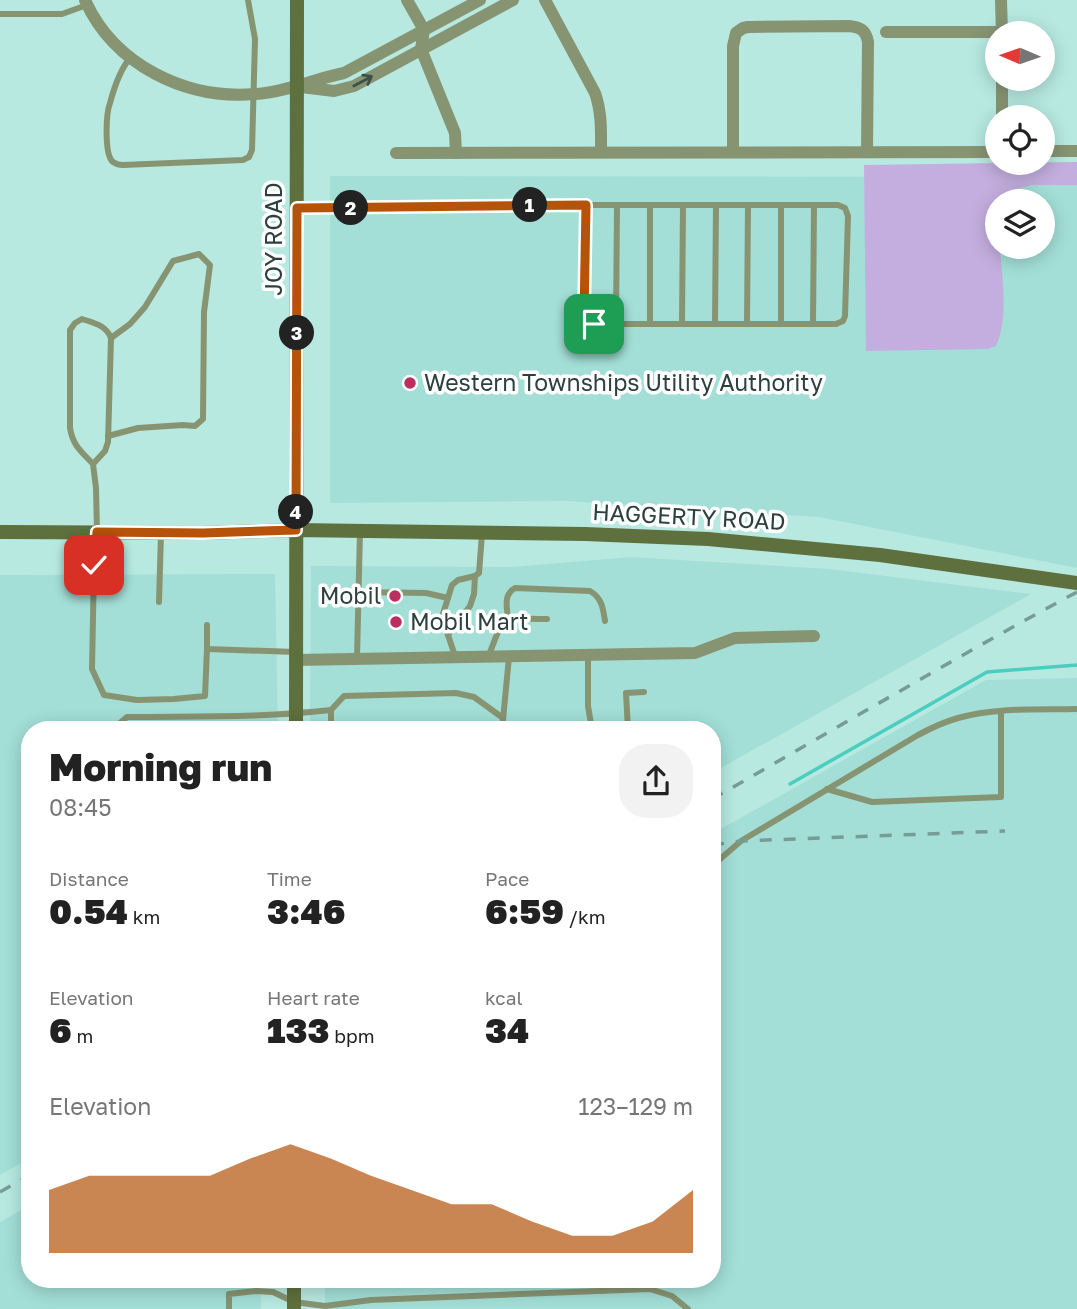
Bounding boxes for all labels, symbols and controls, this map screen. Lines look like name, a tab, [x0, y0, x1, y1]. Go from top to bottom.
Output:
north arrow	[985, 21, 1055, 91]
map controls	[985, 21, 1055, 259]
one-way arrow	[352, 73, 373, 87]
button: locate	[985, 105, 1055, 175]
street label: JOY ROAD	[259, 182, 287, 296]
pin: 1	[512, 188, 548, 222]
button: layers	[985, 189, 1055, 259]
pin: 2	[334, 190, 368, 226]
text: 1	[525, 193, 534, 216]
text: 2	[345, 196, 356, 219]
pin	[564, 294, 624, 354]
icon: arrive	[575, 305, 613, 343]
pin: 3	[280, 316, 314, 350]
text: 3	[291, 321, 302, 344]
place label: Western Townships Utility Authority	[424, 368, 823, 396]
marker: Western Townships Utility Authority	[402, 375, 418, 391]
pin: 4	[278, 494, 314, 530]
street label: HAGGERTY ROAD	[592, 497, 786, 535]
text: 4	[290, 500, 301, 523]
pin	[64, 535, 124, 595]
icon: check	[75, 546, 113, 584]
place label: Mobil	[320, 581, 381, 609]
marker: Mobil	[387, 588, 403, 604]
place label: Mobil Mart	[410, 607, 528, 635]
marker: Mobil Mart	[388, 614, 404, 630]
text: Morning run	[49, 744, 272, 789]
button: share	[619, 744, 693, 818]
text: 08:45	[49, 793, 112, 821]
text: Distance	[49, 867, 129, 890]
text: Time	[267, 867, 312, 890]
text: Pace	[485, 867, 529, 890]
text: 0.54	[49, 890, 128, 932]
text: 3:46	[267, 890, 346, 932]
text: 6:59	[485, 890, 564, 932]
text: km	[128, 905, 160, 928]
text: /km	[564, 905, 606, 928]
text: Elevation	[49, 986, 134, 1009]
text: Heart rate	[267, 986, 360, 1009]
text: kcal	[485, 986, 523, 1009]
text: 6	[49, 1009, 72, 1051]
text: 133	[267, 1009, 330, 1051]
text: 34	[485, 1009, 529, 1051]
text: m	[72, 1024, 93, 1047]
text: bpm	[330, 1024, 375, 1047]
text: Elevation	[49, 1092, 151, 1120]
text: 123–129 m	[578, 1092, 693, 1120]

